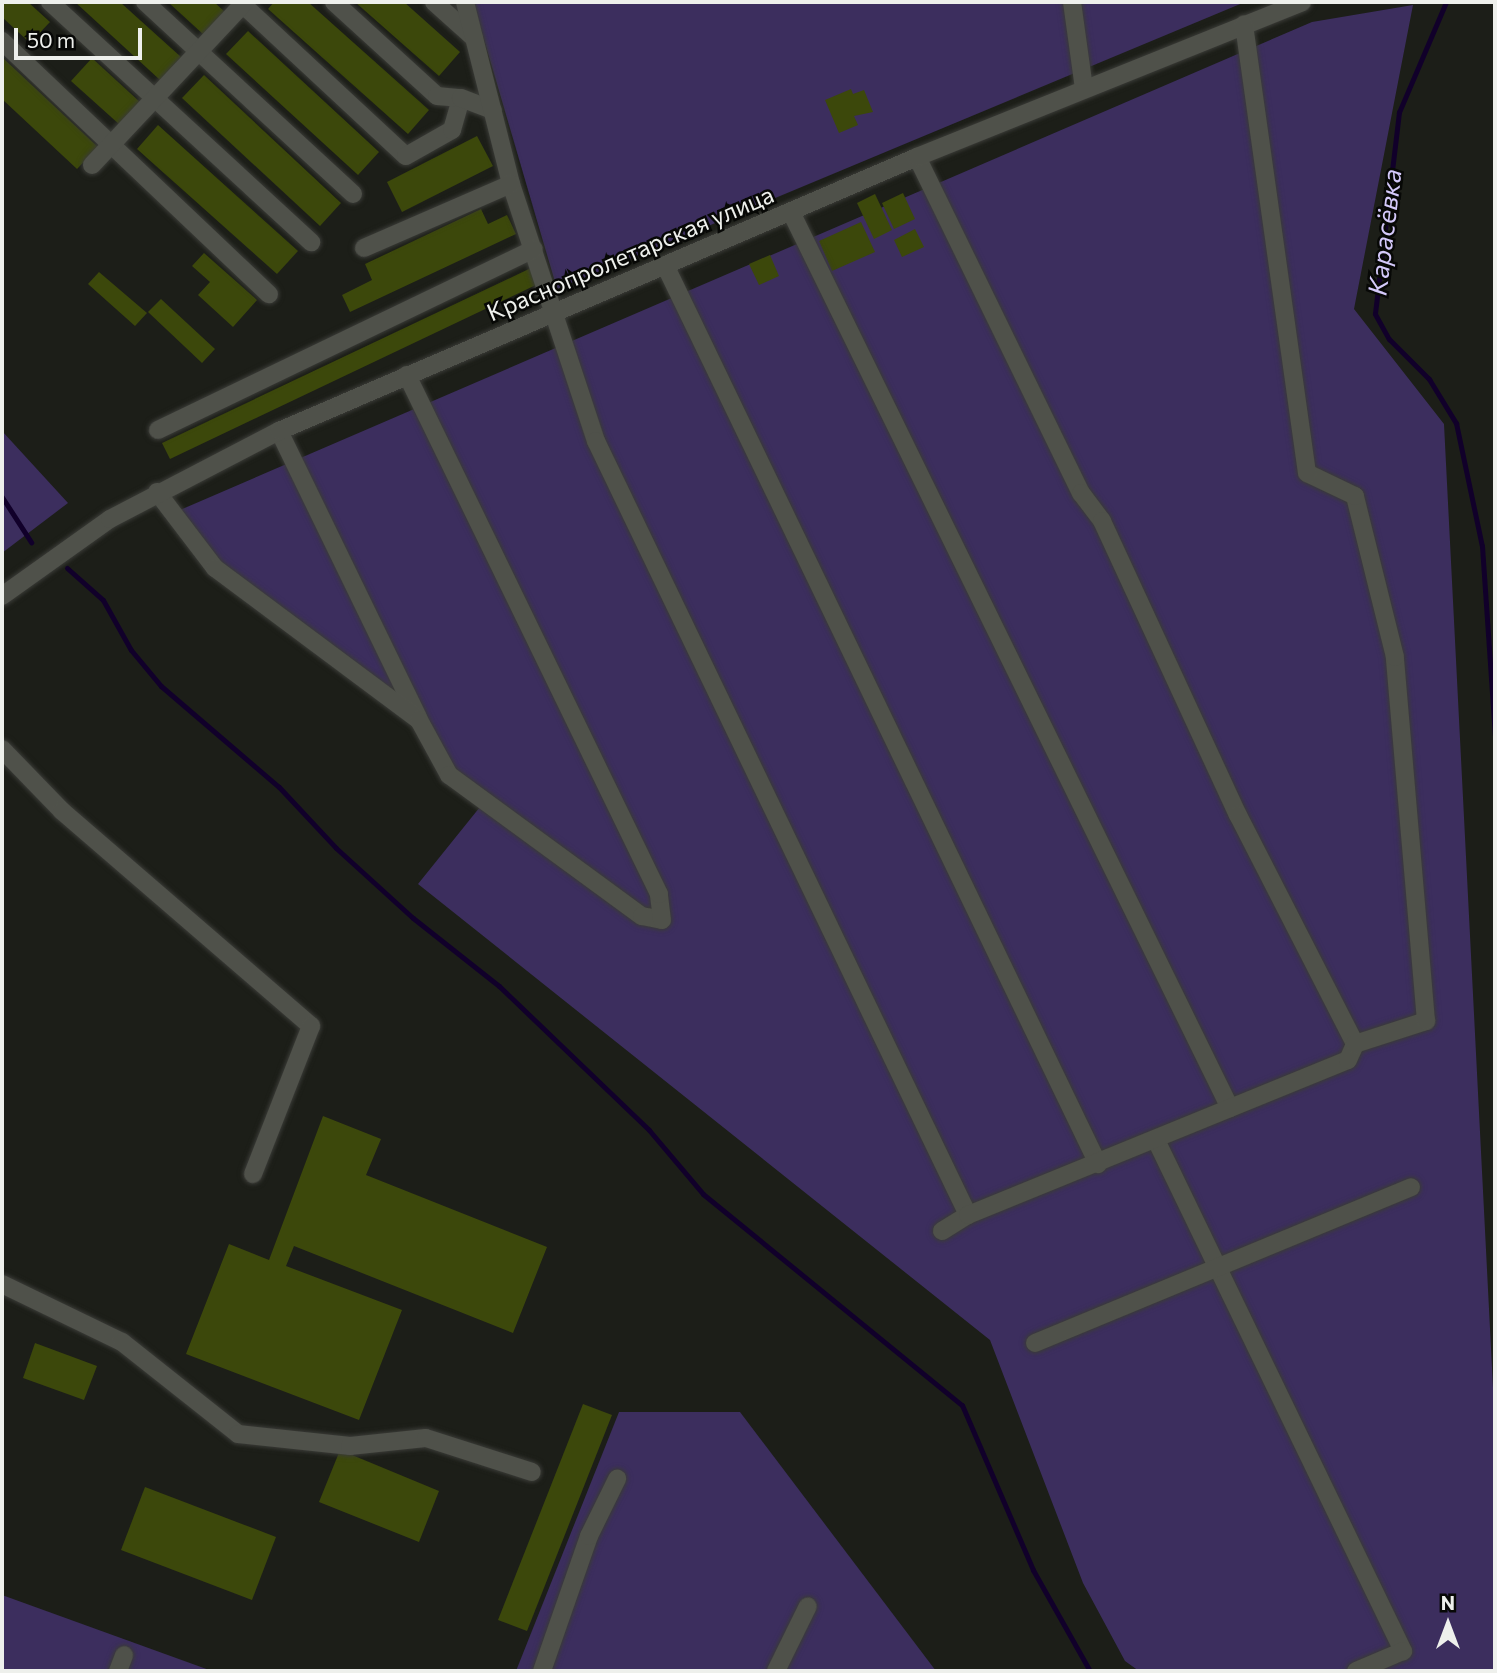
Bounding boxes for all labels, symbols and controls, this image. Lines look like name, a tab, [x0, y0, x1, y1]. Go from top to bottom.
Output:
scale bar	[18, 14, 145, 58]
text: 50 m	[27, 27, 75, 52]
water label: Карасёвка	[1361, 167, 1407, 297]
street label: Краснопролетарская улица	[482, 179, 778, 327]
north arrow	[1413, 1589, 1483, 1659]
text: N	[1441, 1591, 1455, 1614]

